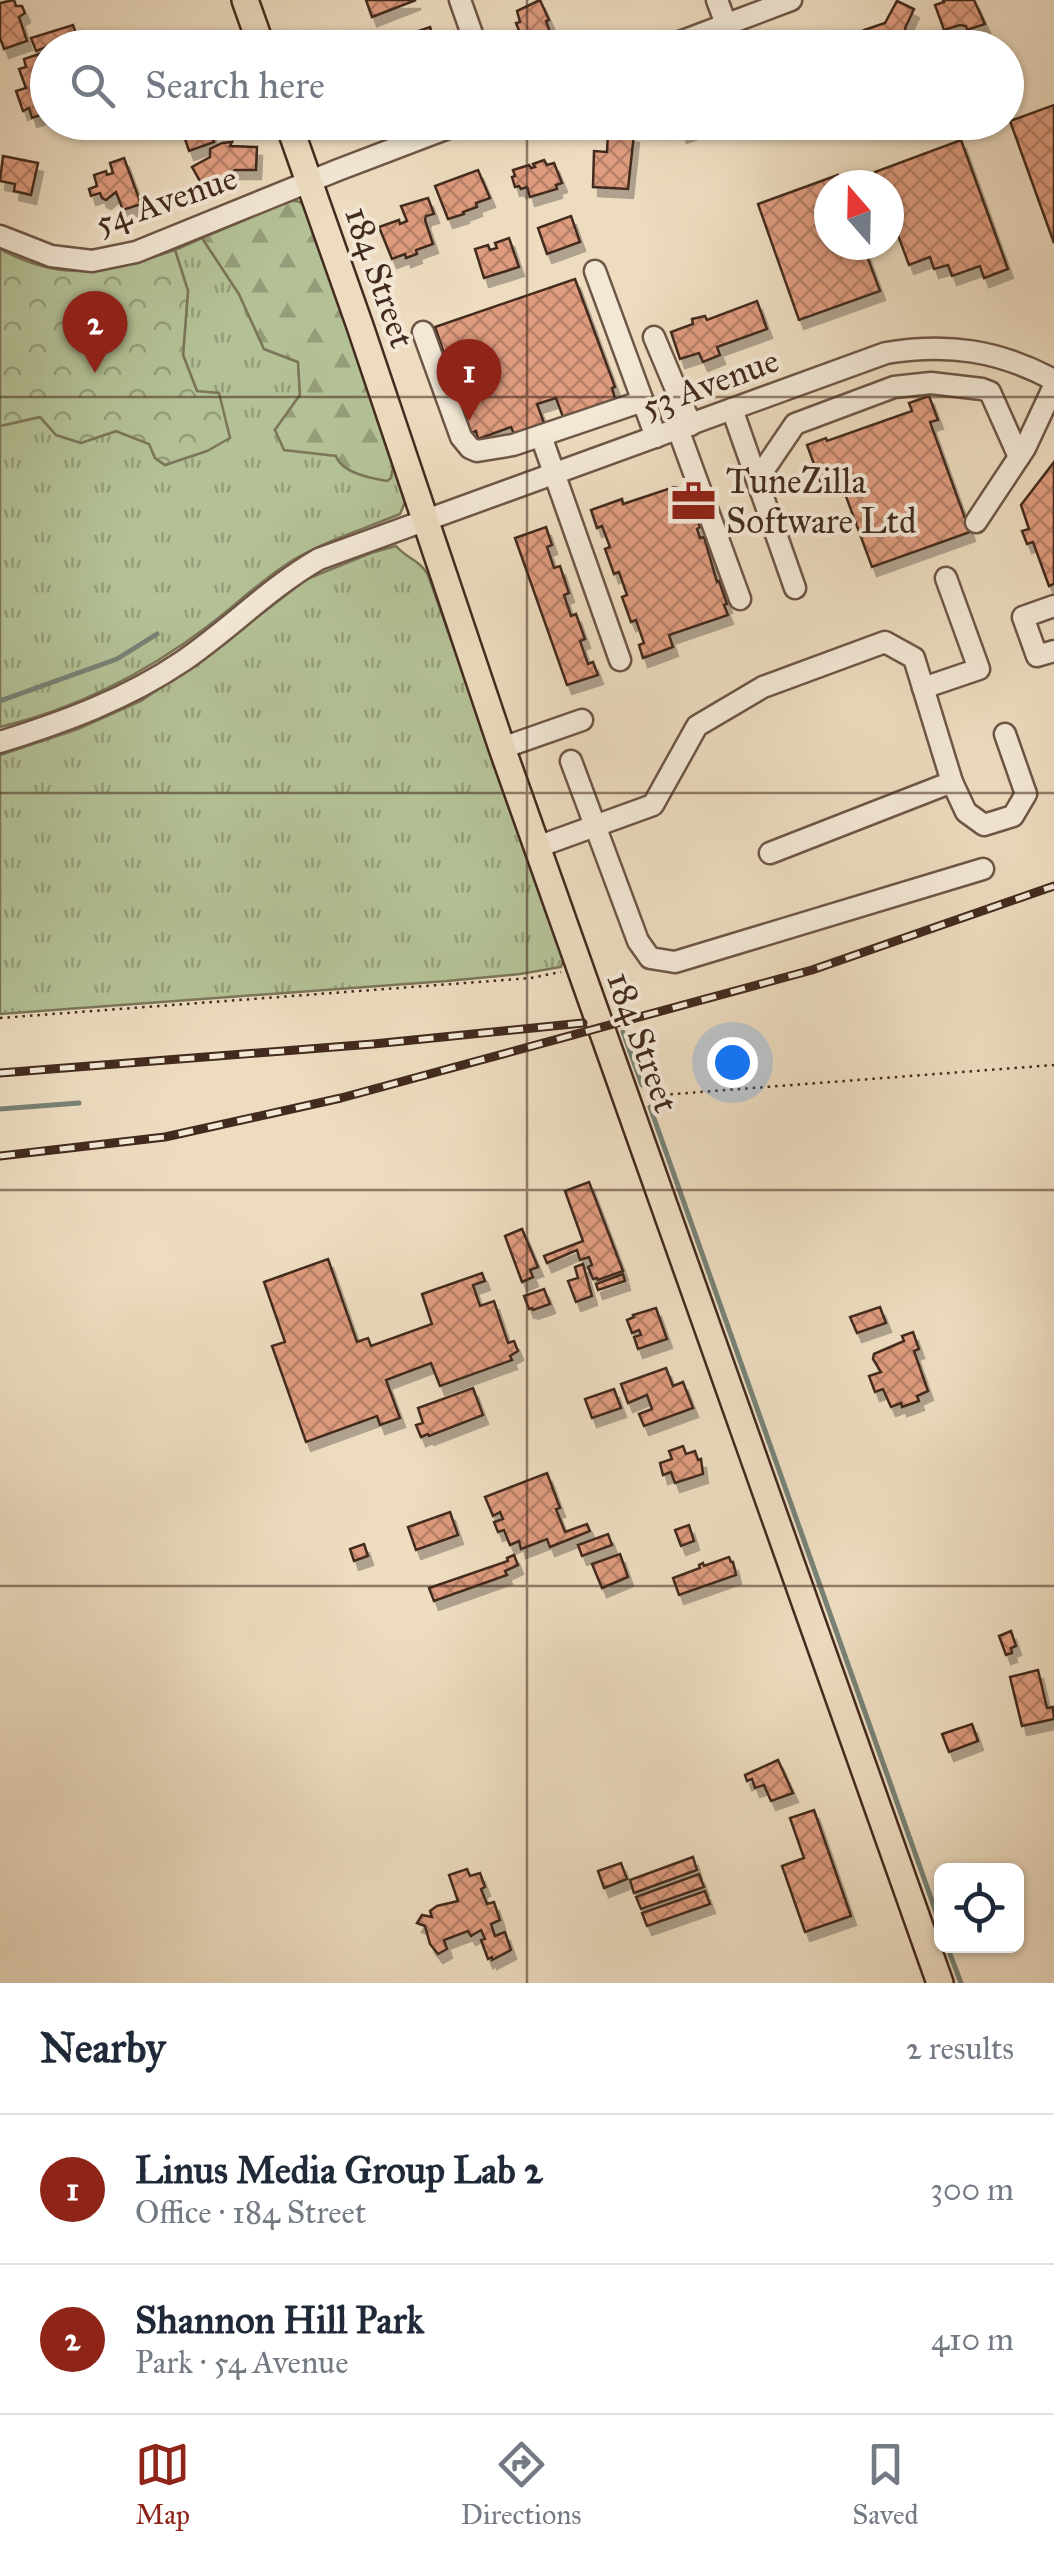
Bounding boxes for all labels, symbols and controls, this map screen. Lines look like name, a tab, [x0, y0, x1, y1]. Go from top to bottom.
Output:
search box	[30, 30, 1024, 140]
icon: search	[65, 58, 120, 113]
text: Search here	[145, 62, 325, 108]
street label: 54 Avenue	[89, 156, 243, 245]
north arrow	[814, 170, 904, 260]
street label: 184 Street	[335, 201, 424, 353]
pin: 2	[62, 290, 128, 373]
pin: 1	[436, 338, 502, 421]
street label: 53 Avenue	[636, 339, 785, 428]
place label: TuneZilla Software Ltd	[726, 460, 917, 543]
office icon: TuneZilla Software Ltd	[669, 477, 717, 525]
street label: 184 Street	[597, 966, 688, 1118]
your location	[707, 1037, 758, 1088]
map controls	[934, 1863, 1024, 1953]
button: locate	[934, 1863, 1024, 1953]
text: Nearby	[40, 2022, 165, 2074]
text: 2 results	[906, 2029, 1014, 2068]
text: Linus Media Group Lab 2	[135, 2147, 543, 2193]
text: 1	[66, 2170, 79, 2209]
text: 300 m	[930, 2170, 1014, 2209]
text: Office · 184 Street	[135, 2193, 366, 2232]
text: Shannon Hill Park	[135, 2297, 424, 2343]
text: 2	[65, 2320, 80, 2359]
text: 410 m	[931, 2320, 1014, 2359]
text: Park · 54 Avenue	[135, 2343, 348, 2382]
tab: Map	[135, 2437, 190, 2532]
tab: Directions	[461, 2437, 582, 2532]
tab: Saved	[852, 2437, 919, 2532]

